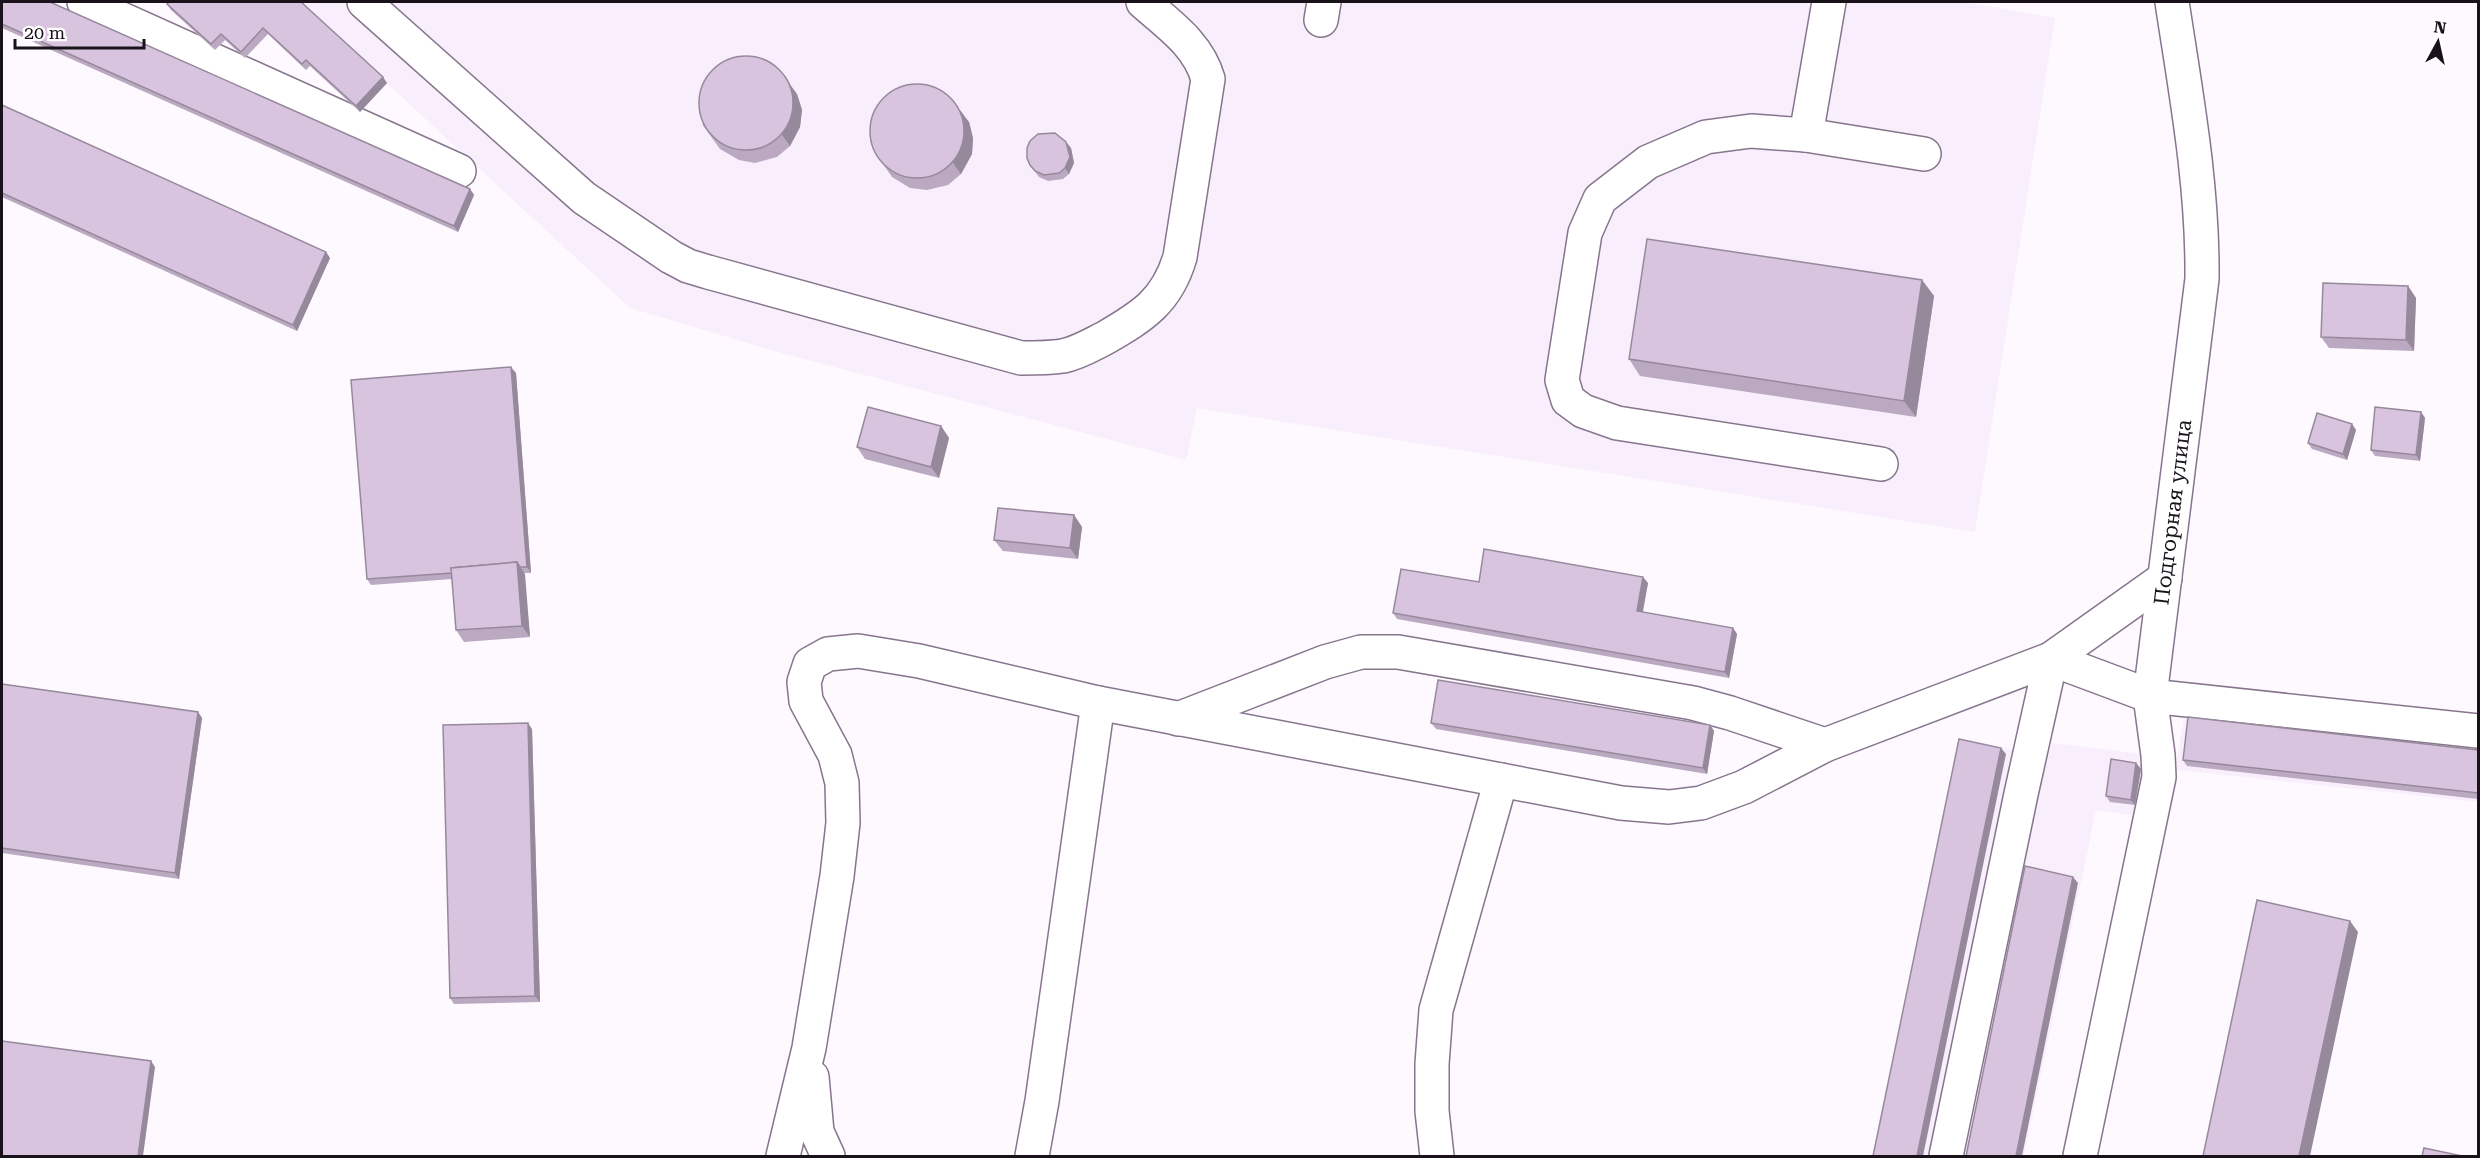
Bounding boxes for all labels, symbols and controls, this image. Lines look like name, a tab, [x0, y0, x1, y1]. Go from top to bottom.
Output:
scale bar	[15, 12, 144, 50]
north arrow	[2408, 12, 2468, 72]
text: N	[2433, 17, 2447, 38]
text: 20 m	[24, 22, 65, 43]
street label: Подгорная улица	[2149, 417, 2196, 606]

